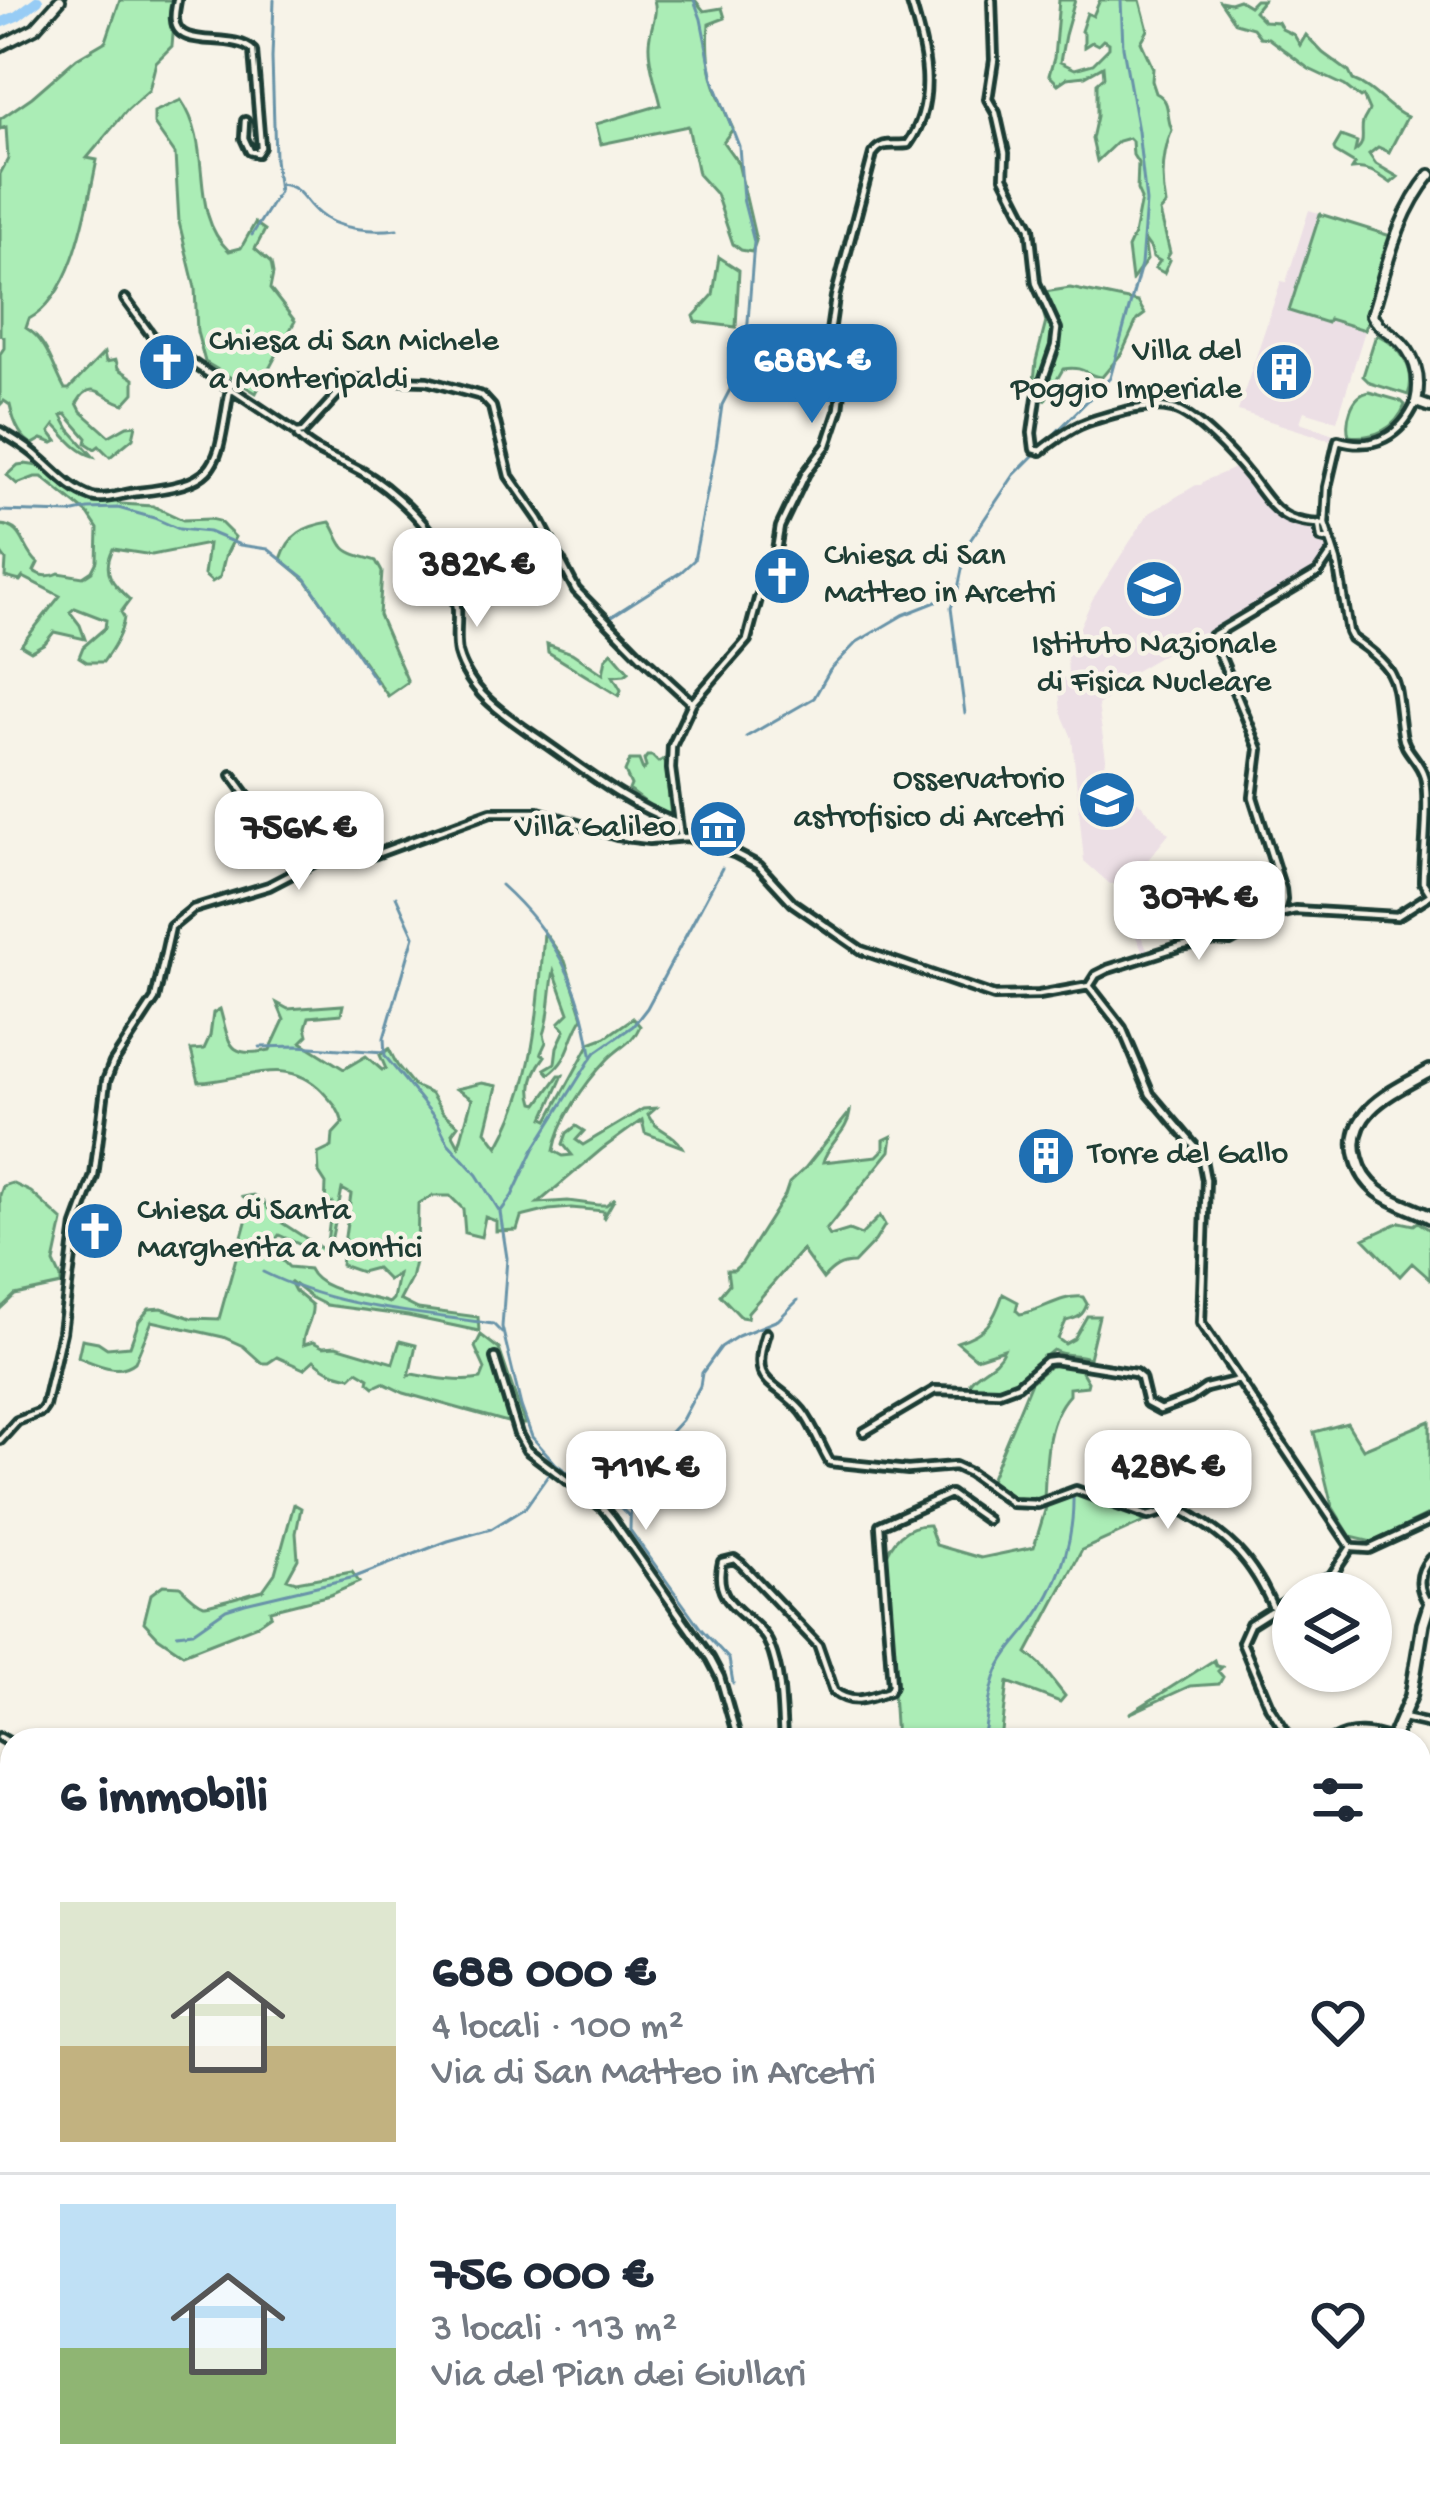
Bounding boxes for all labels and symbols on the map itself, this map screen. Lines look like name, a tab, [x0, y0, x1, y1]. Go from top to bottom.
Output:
place label: Chiesa di San Michele a Monteripaldi	[209, 324, 500, 400]
pin: 688K €	[714, 324, 910, 426]
church icon: Chiesa di San Michele a Monteripaldi	[136, 331, 198, 393]
place label: Villa del Poggio Imperiale	[1010, 334, 1243, 410]
building icon: Villa del Poggio Imperiale	[1253, 341, 1315, 403]
pin: 382K €	[379, 528, 575, 630]
place label: Chiesa di San Matteo in Arcetri	[824, 538, 1056, 614]
church icon: Chiesa di San Matteo in Arcetri	[751, 545, 813, 607]
school or university icon: Istituto Nazionale di Fisica Nucleare	[1123, 558, 1185, 620]
place label: Istituto Nazionale di Fisica Nucleare	[1031, 627, 1277, 703]
place label: Osservatorio astrofisico di Arcetri	[794, 762, 1065, 838]
school or university icon: Osservatorio astrofisico di Arcetri	[1076, 769, 1138, 831]
pin: 756K €	[201, 791, 397, 893]
museum icon: Villa Galileo	[687, 798, 749, 860]
place label: Villa Galileo	[514, 810, 676, 848]
pin: 307K €	[1101, 861, 1297, 963]
building icon: Torre del Gallo	[1015, 1125, 1077, 1187]
place label: Torre del Gallo	[1086, 1137, 1288, 1175]
place label: Chiesa di Santa Margherita a Montici	[137, 1193, 423, 1269]
church icon: Chiesa di Santa Margherita a Montici	[64, 1200, 126, 1262]
pin: 428K €	[1070, 1430, 1266, 1532]
pin: 711K €	[548, 1431, 744, 1533]

